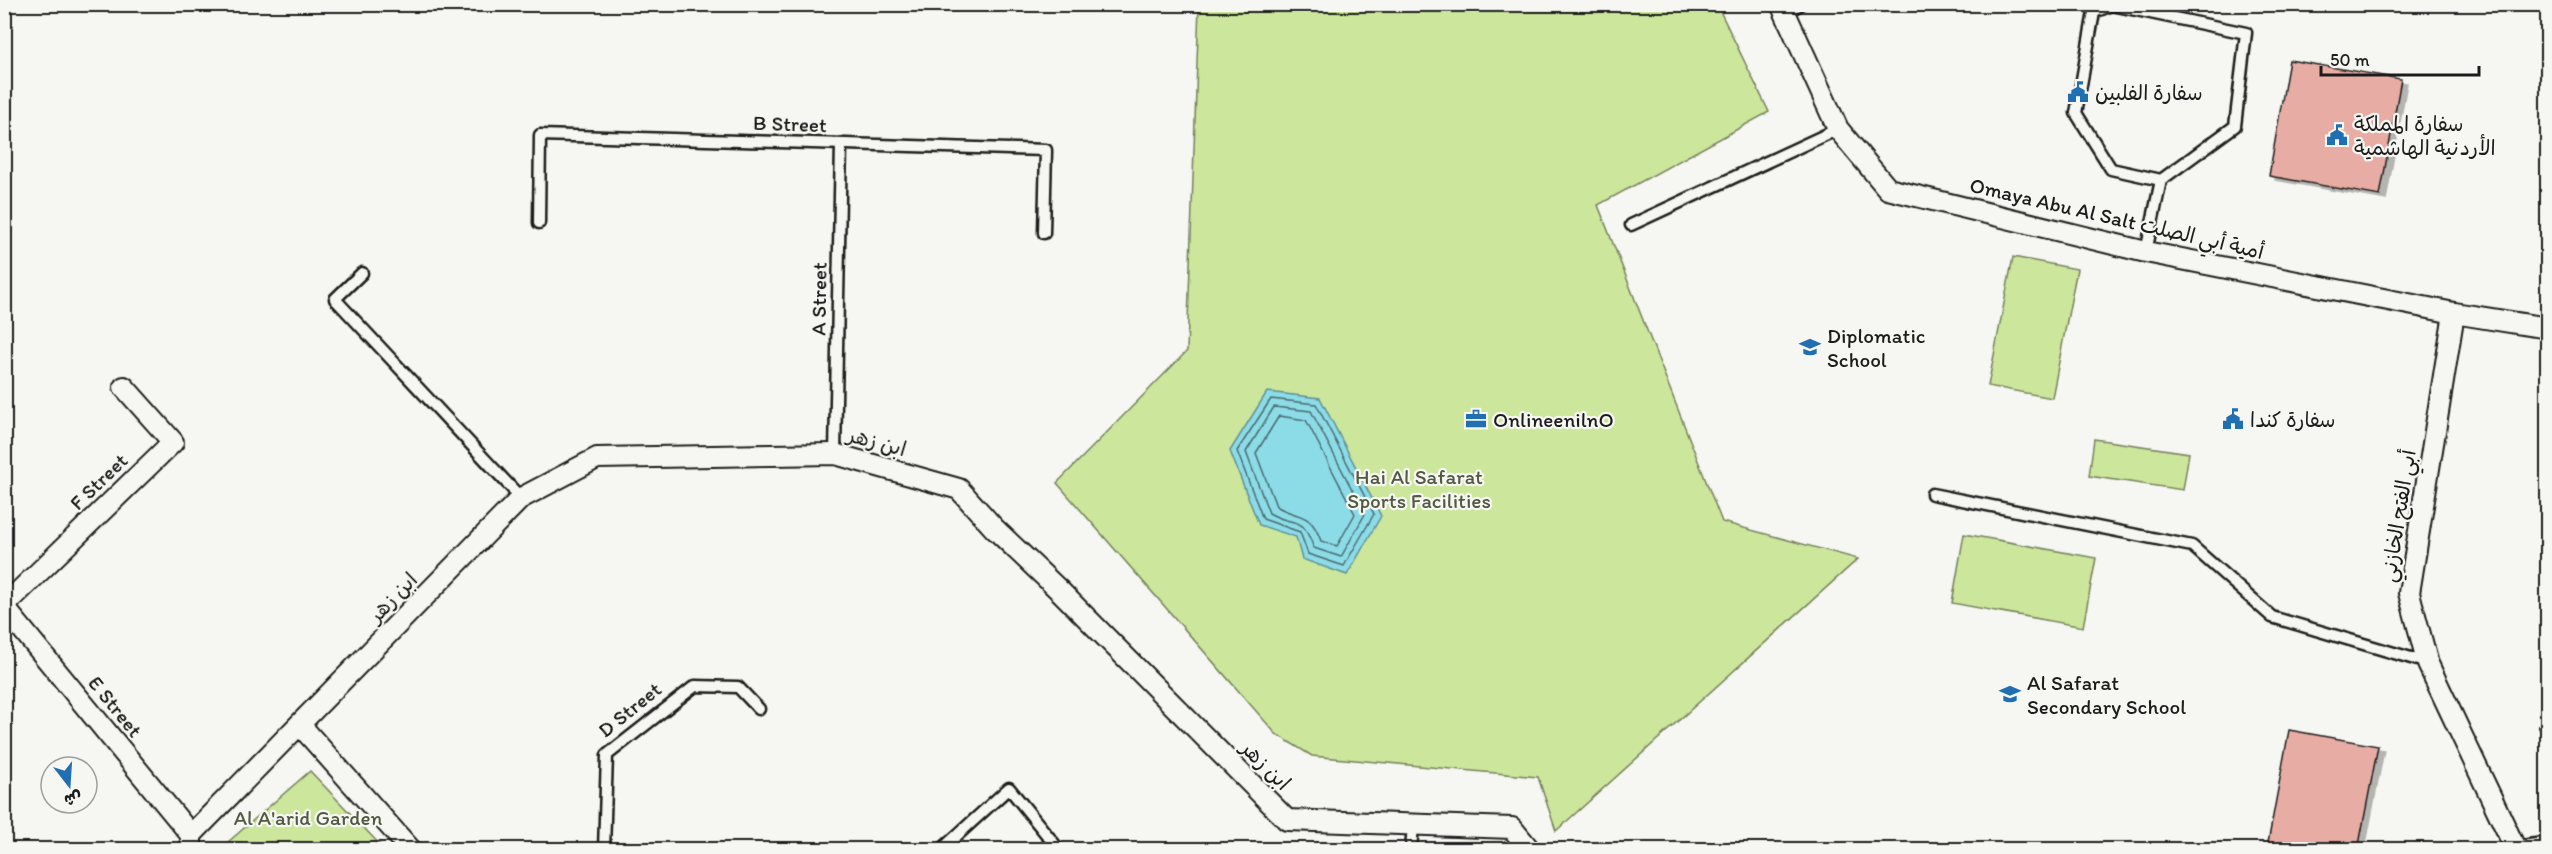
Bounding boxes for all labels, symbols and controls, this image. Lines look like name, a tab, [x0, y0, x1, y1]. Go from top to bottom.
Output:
scale bar	[2321, 39, 2478, 77]
text: 50 m	[2330, 49, 2370, 71]
public building icon: سفارة الفلبين	[2066, 80, 2090, 104]
place label: سفارة الفلبين	[2095, 80, 2203, 106]
street label: B Street	[753, 109, 827, 137]
place label: سفارة المملكة الأردنية الهاشمية	[2354, 111, 2496, 160]
public building icon: سفارة المملكة الأردنية الهاشمية	[2325, 123, 2349, 147]
street label: Omaya Abu Al Salt أمية أبي الصلت	[1966, 172, 2267, 271]
street label: A Street	[805, 262, 831, 336]
place label: Diplomatic School	[1827, 323, 1925, 372]
school or university icon: Diplomatic School	[1798, 335, 1822, 359]
office icon: OnlineenilnO	[1464, 407, 1488, 431]
place label: OnlineenilnO	[1493, 407, 1614, 432]
public building icon: سفارة كندا	[2221, 407, 2245, 431]
place label: سفارة كندا	[2250, 407, 2336, 432]
street label: ابن زهر	[843, 421, 909, 462]
street label: F Street	[64, 447, 132, 515]
street label: أبي الفتح الخازني	[2375, 448, 2428, 585]
park label: Hai Al Safarat Sports Facilities	[1347, 464, 1491, 513]
street label: ابن زهر	[361, 567, 423, 629]
street label: E Street	[84, 670, 148, 742]
place label: Al Safarat Secondary School	[2027, 670, 2186, 719]
street label: D Street	[592, 676, 666, 742]
school or university icon: Al Safarat Secondary School	[1998, 682, 2022, 706]
street label: ابن زهر	[1234, 733, 1296, 796]
north arrow	[39, 755, 99, 815]
text: ش	[62, 787, 84, 811]
park label: Al A'arid Garden	[234, 805, 382, 830]

